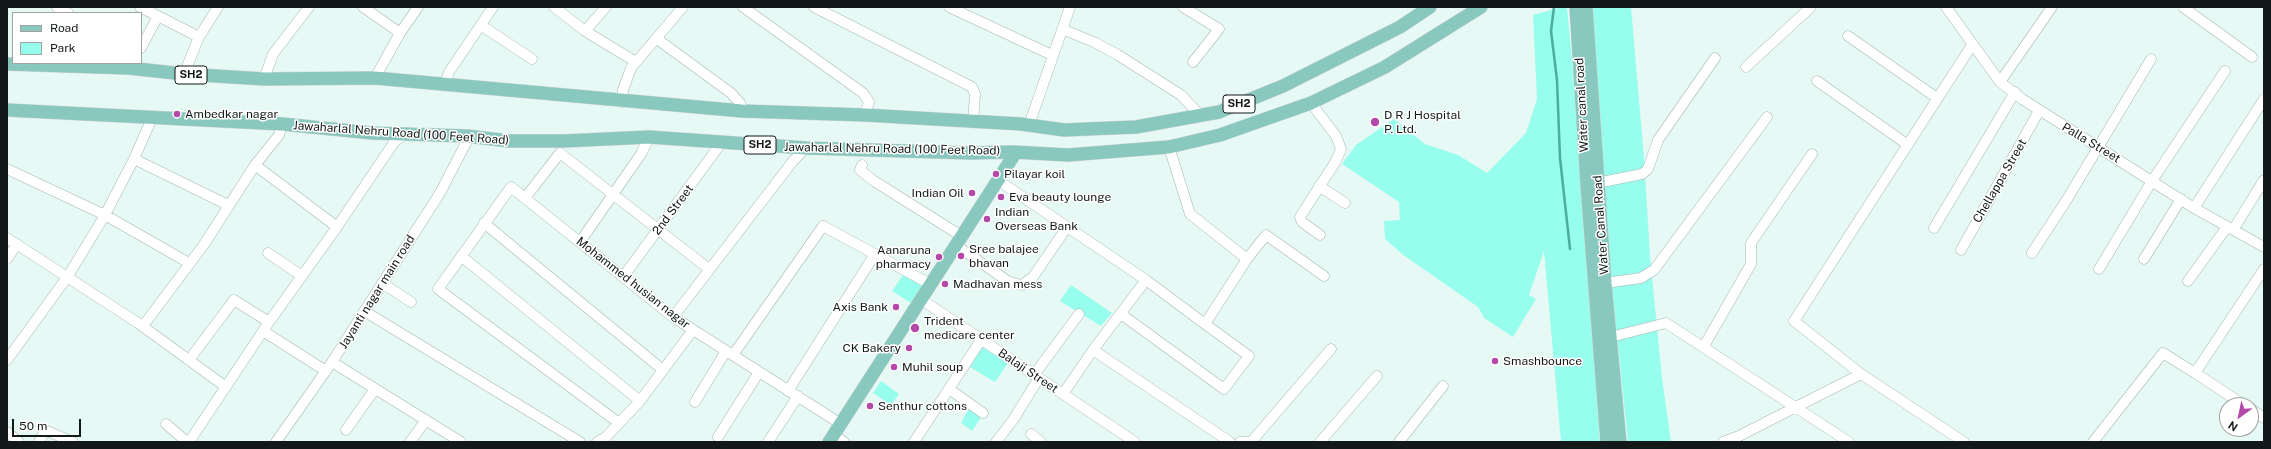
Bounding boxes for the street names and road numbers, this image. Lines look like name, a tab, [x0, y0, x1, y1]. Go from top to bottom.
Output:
street label: Water canal road	[1572, 57, 1592, 153]
road number: SH2	[175, 66, 207, 84]
road number: SH2	[1223, 95, 1255, 113]
street label: Jawaharlal Nehru Road (100 Feet Road)	[292, 118, 510, 148]
street label: Palla Street	[2059, 120, 2123, 166]
road number: SH2	[744, 136, 776, 154]
street label: Chellappa Street	[1970, 136, 2030, 226]
street label: Jawaharlal Nehru Road (100 Feet Road)	[784, 140, 1000, 158]
street label: Water Canal Road	[1590, 175, 1612, 275]
street label: 2nd Street	[649, 182, 697, 238]
street label: Jayanti nagar main road	[336, 233, 418, 351]
street label: Mohammed husian nagar	[573, 234, 693, 332]
street label: Balaji Street	[995, 346, 1061, 396]

